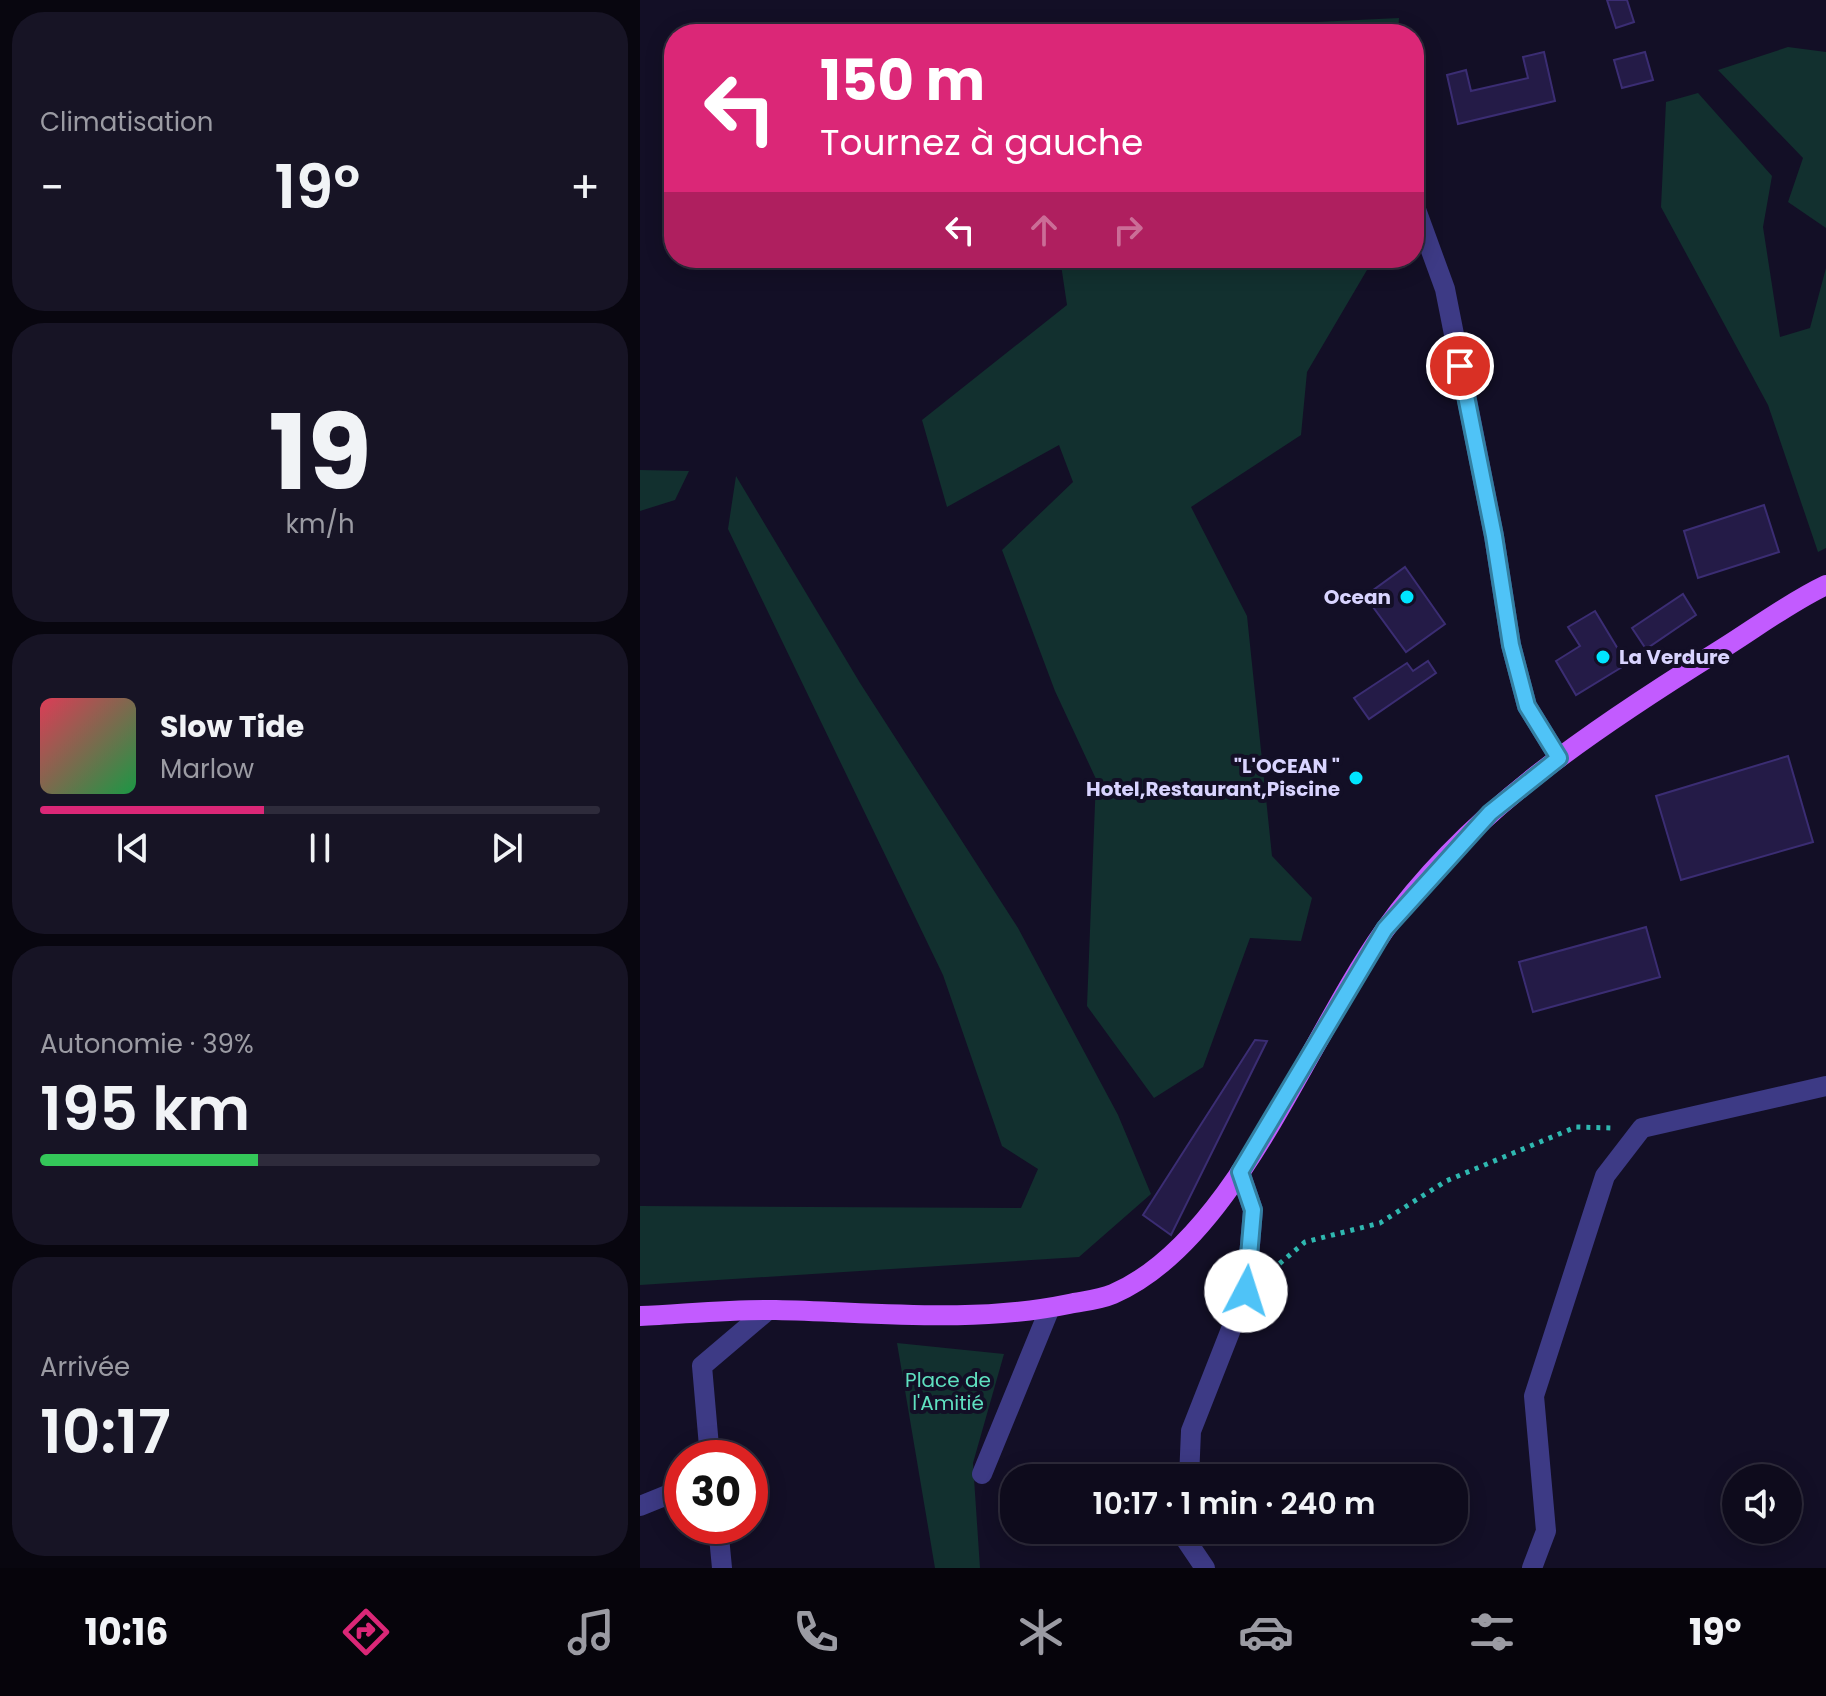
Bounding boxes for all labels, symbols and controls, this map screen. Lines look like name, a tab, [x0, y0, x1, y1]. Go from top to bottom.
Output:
text: 150 m	[820, 41, 985, 120]
icon: left	[688, 56, 792, 160]
text: Climatisation	[40, 104, 213, 140]
text: Tournez à gauche	[820, 117, 1143, 168]
text: 19°	[274, 145, 360, 229]
text: −	[40, 157, 64, 218]
text: +	[570, 157, 600, 218]
icon: left	[938, 208, 982, 252]
icon: ahead	[1022, 208, 1066, 252]
icon: right	[1106, 208, 1150, 252]
pin	[1426, 332, 1494, 400]
icon: arrive	[1438, 344, 1482, 388]
text: 19	[268, 380, 372, 525]
text: km/h	[285, 506, 355, 542]
place label: Ocean	[1324, 583, 1391, 611]
marker: Ocean	[1398, 588, 1416, 606]
place label: La Verdure	[1619, 643, 1730, 671]
marker: La Verdure	[1594, 648, 1612, 666]
text: Slow Tide	[160, 705, 304, 748]
text: Marlow	[160, 751, 254, 787]
place label: "L'OCEAN " Hotel,Restaurant,Piscine	[1086, 752, 1340, 803]
marker: "L'OCEAN " Hotel,Restaurant,Piscine	[1347, 769, 1365, 787]
icon: previous	[111, 826, 155, 870]
icon: pause	[298, 826, 342, 870]
icon: next	[485, 826, 529, 870]
text: Autonomie · 39%	[40, 1026, 254, 1062]
text: 195 km	[40, 1067, 250, 1151]
position arrow	[1204, 1249, 1288, 1333]
text: Arrivée	[40, 1349, 130, 1385]
park label: Place de l'Amitié	[905, 1366, 991, 1417]
text: 10:17	[40, 1390, 171, 1474]
speed limit sign: 30	[664, 1440, 768, 1544]
map controls	[1722, 1464, 1802, 1544]
button: sound	[1722, 1464, 1802, 1544]
text: 10:17 · 1 min · 240 m	[1093, 1482, 1375, 1525]
icon: directions	[338, 1604, 394, 1660]
icon: music	[563, 1604, 619, 1660]
icon: phone	[788, 1604, 844, 1660]
icon: climate	[1013, 1604, 1069, 1660]
icon: car	[1238, 1604, 1294, 1660]
icon: filters	[1464, 1604, 1520, 1660]
text: 10:16	[85, 1607, 168, 1658]
text: 19°	[1689, 1607, 1741, 1658]

